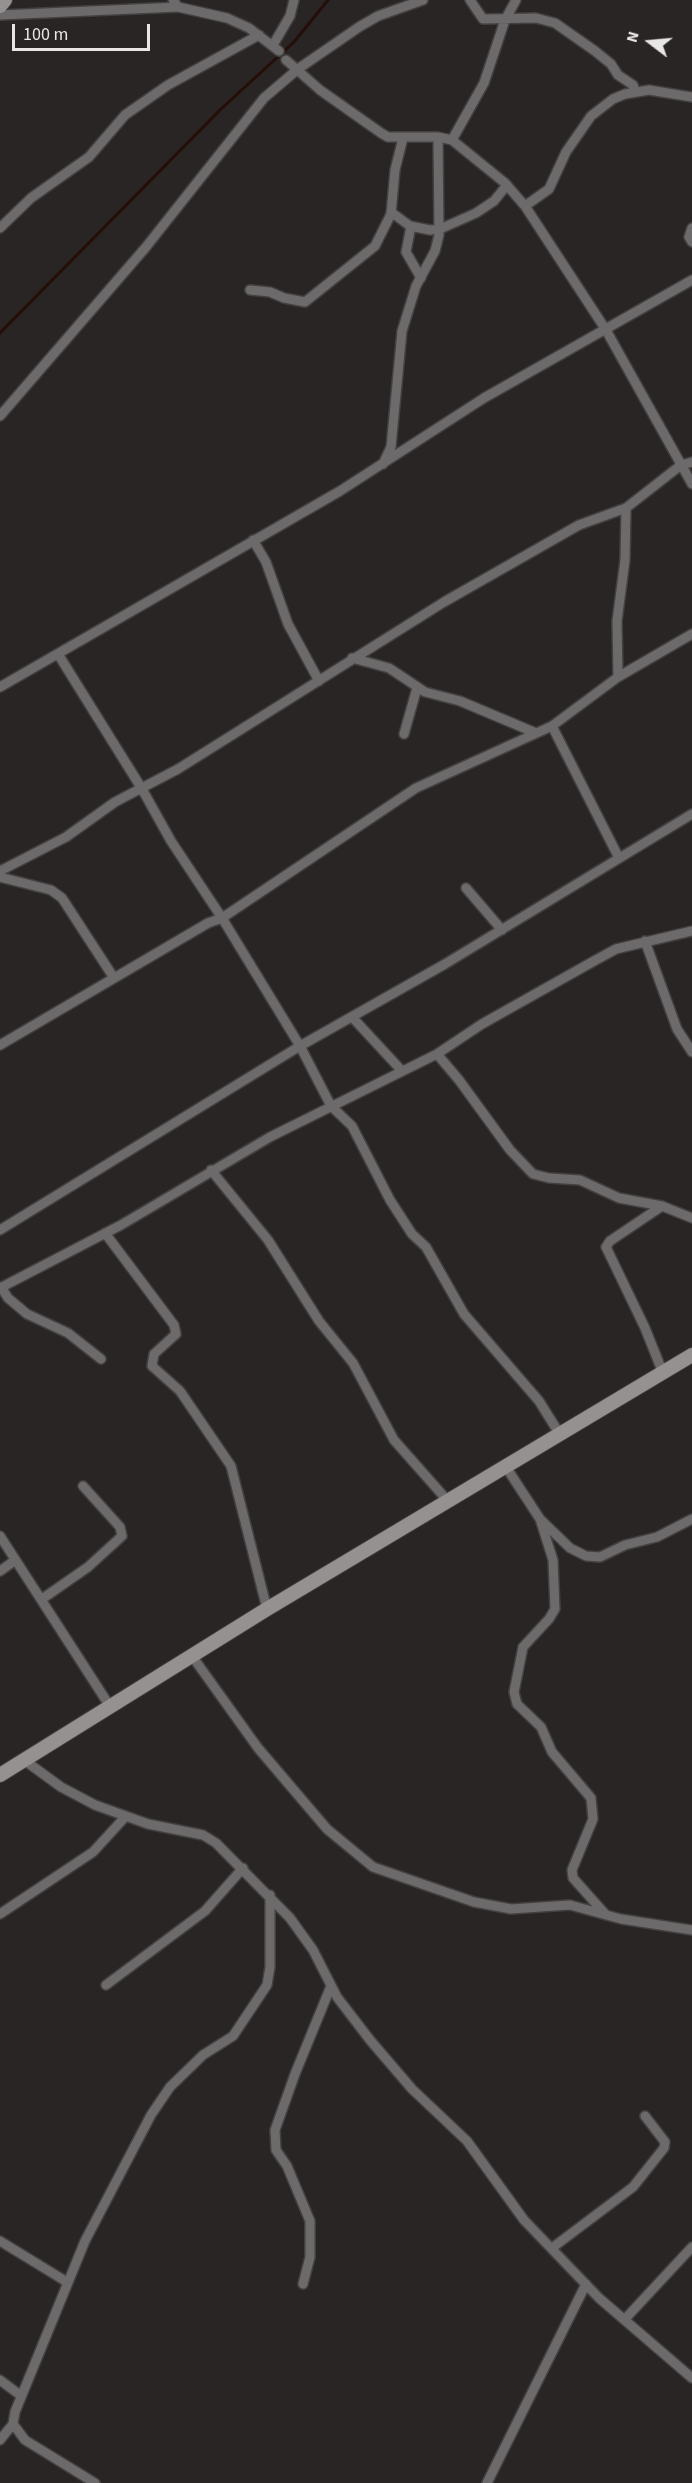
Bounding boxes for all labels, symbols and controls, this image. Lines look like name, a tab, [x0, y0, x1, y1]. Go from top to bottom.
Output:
scale bar	[15, 12, 153, 50]
north arrow	[620, 12, 680, 72]
text: 100 m	[23, 22, 68, 47]
text: N	[621, 29, 645, 45]

